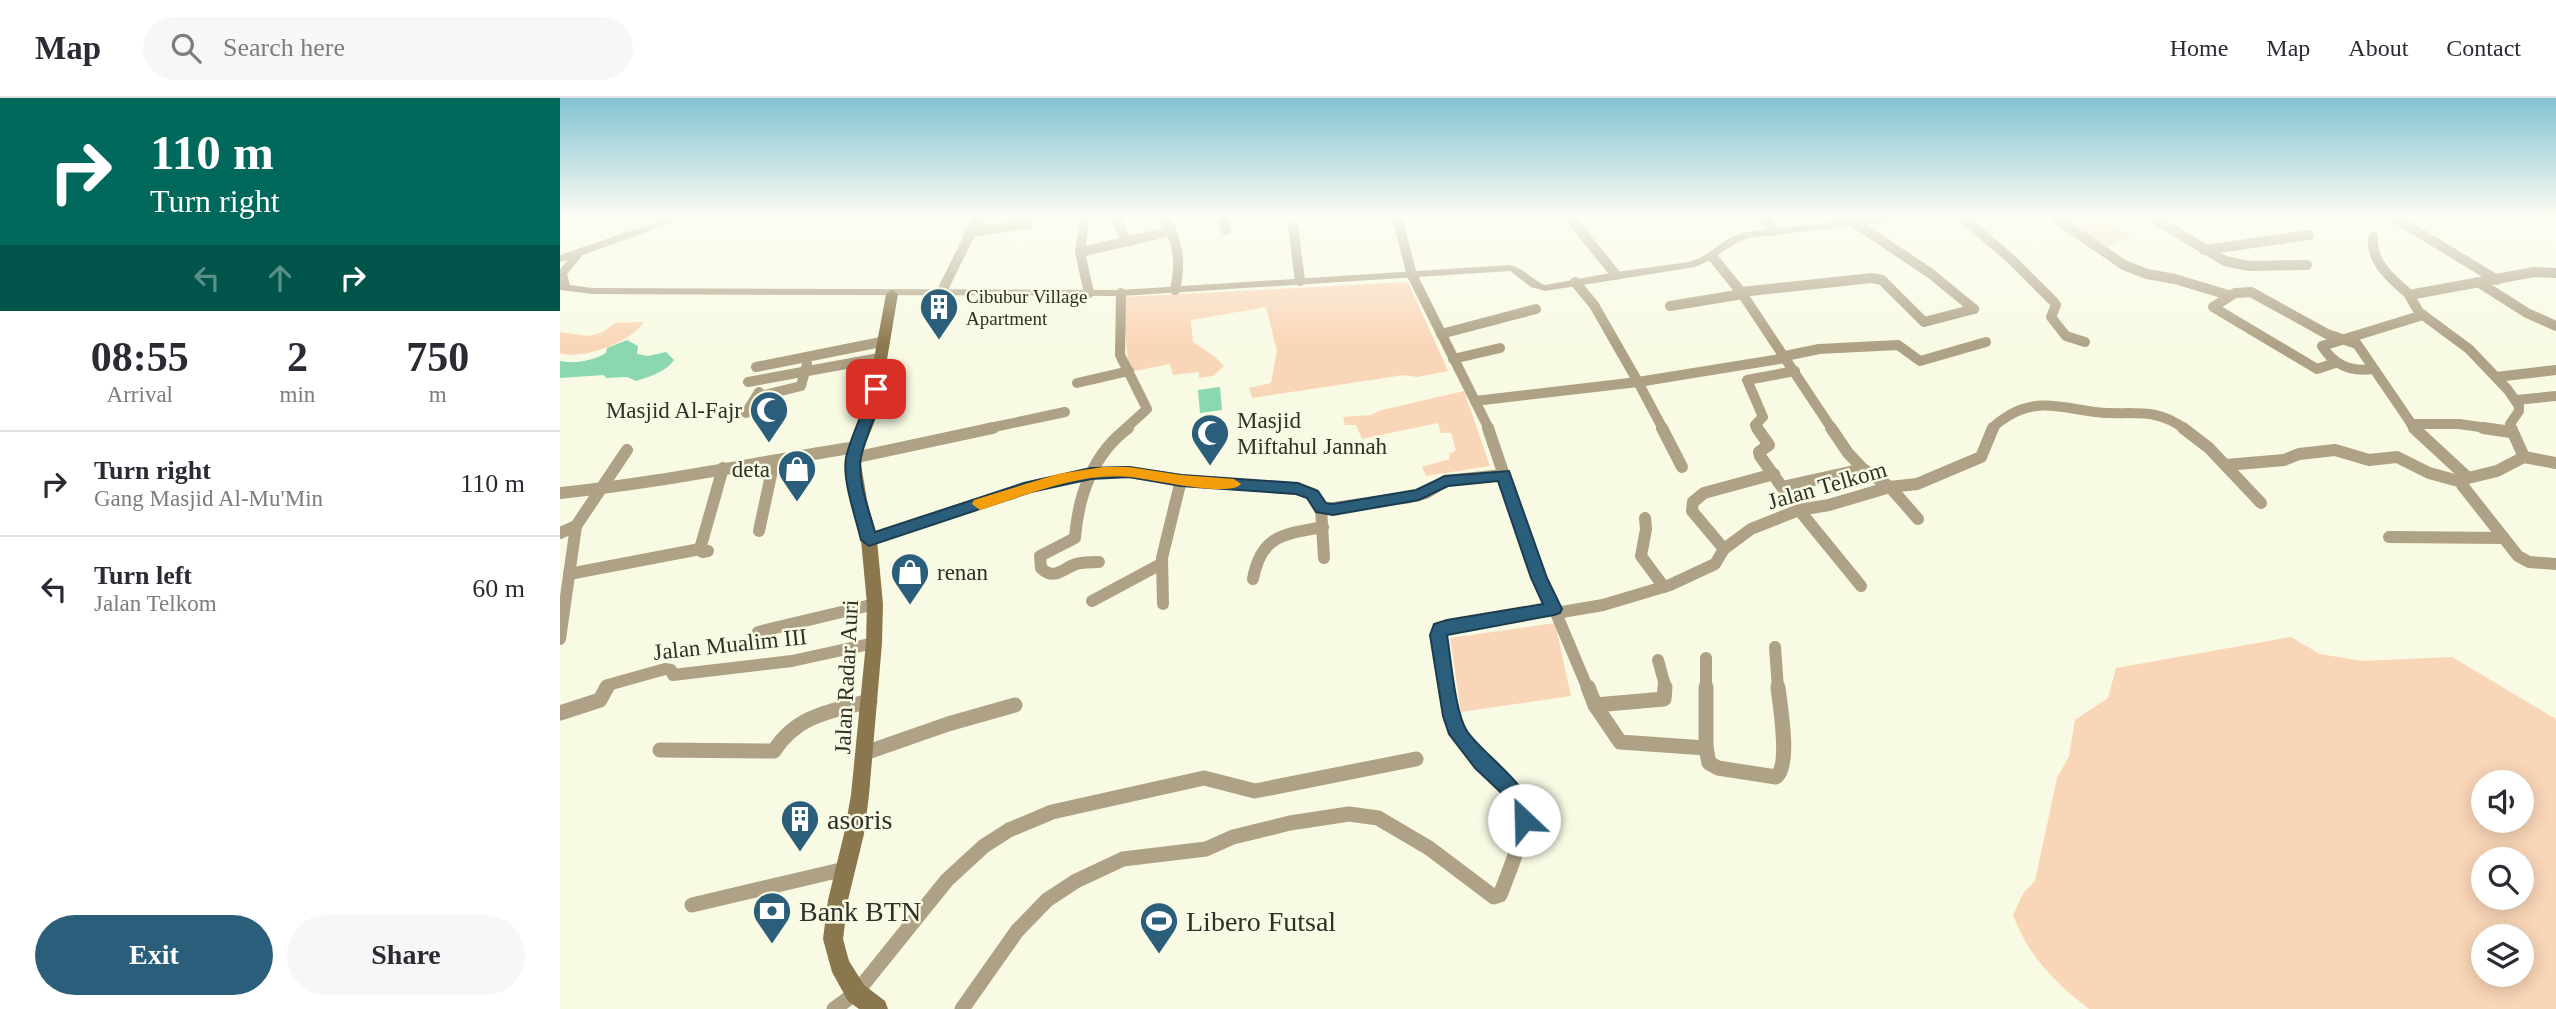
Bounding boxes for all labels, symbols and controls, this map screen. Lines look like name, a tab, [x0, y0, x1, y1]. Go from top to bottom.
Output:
search box	[143, 17, 633, 80]
icon: search	[167, 29, 205, 67]
text: Map	[35, 30, 101, 66]
text: Search here	[223, 33, 345, 62]
text: Home	[2170, 35, 2228, 61]
text: Map	[2266, 35, 2310, 61]
text: About	[2348, 35, 2408, 61]
text: Contact	[2446, 35, 2521, 61]
text: 110 m	[150, 125, 274, 180]
icon: right	[35, 126, 126, 217]
text: Turn right	[150, 183, 280, 219]
icon: left	[188, 259, 226, 297]
icon: ahead	[261, 259, 299, 297]
icon: right	[334, 259, 372, 297]
building icon: Cibubur Village Apartment	[918, 286, 960, 341]
place label: Cibubur Village Apartment	[966, 286, 1087, 329]
text: 08:55	[91, 334, 189, 380]
text: 2	[287, 334, 308, 380]
text: 750	[406, 334, 469, 380]
pin	[846, 359, 906, 419]
icon: arrive	[857, 370, 895, 408]
text: Arrival	[107, 382, 173, 407]
text: min	[280, 382, 315, 407]
text: m	[429, 382, 447, 407]
mosque icon: Masjid Al-Fajr	[748, 389, 790, 444]
place label: Masjid Al-Fajr	[606, 398, 742, 423]
place label: Masjid Miftahul Jannah	[1237, 408, 1388, 459]
mosque icon: Masjid Miftahul Jannah	[1189, 412, 1231, 467]
shop icon: deta	[776, 448, 818, 503]
text: Turn right	[94, 456, 211, 485]
place label: deta	[732, 457, 770, 482]
street label: Jalan Telkom	[1765, 457, 1890, 514]
icon: right	[35, 465, 73, 503]
text: 110 m	[460, 469, 525, 498]
text: Gang Masjid Al-Mu'Min	[94, 486, 323, 511]
shop icon: renan	[889, 551, 931, 606]
place label: renan	[937, 560, 989, 585]
text: Turn left	[94, 561, 192, 590]
icon: left	[35, 570, 73, 608]
text: 60 m	[472, 574, 525, 603]
text: Jalan Telkom	[94, 591, 217, 616]
street label: Jalan Radar Auri	[830, 599, 863, 755]
street label: Jalan Mualim III	[652, 624, 808, 665]
map controls	[2471, 770, 2534, 987]
button: sound	[2471, 770, 2534, 833]
position arrow	[1487, 783, 1561, 857]
building icon: asoris	[779, 798, 821, 853]
place label: asoris	[827, 804, 892, 835]
button: search	[2471, 847, 2534, 910]
bank icon: Bank BTN	[751, 890, 793, 945]
place label: Bank BTN	[799, 896, 921, 927]
sports icon: Libero Futsal	[1138, 900, 1180, 955]
place label: Libero Futsal	[1186, 906, 1336, 937]
button: Exit	[35, 915, 273, 995]
button: Share	[287, 915, 525, 995]
button: layers	[2471, 924, 2534, 987]

